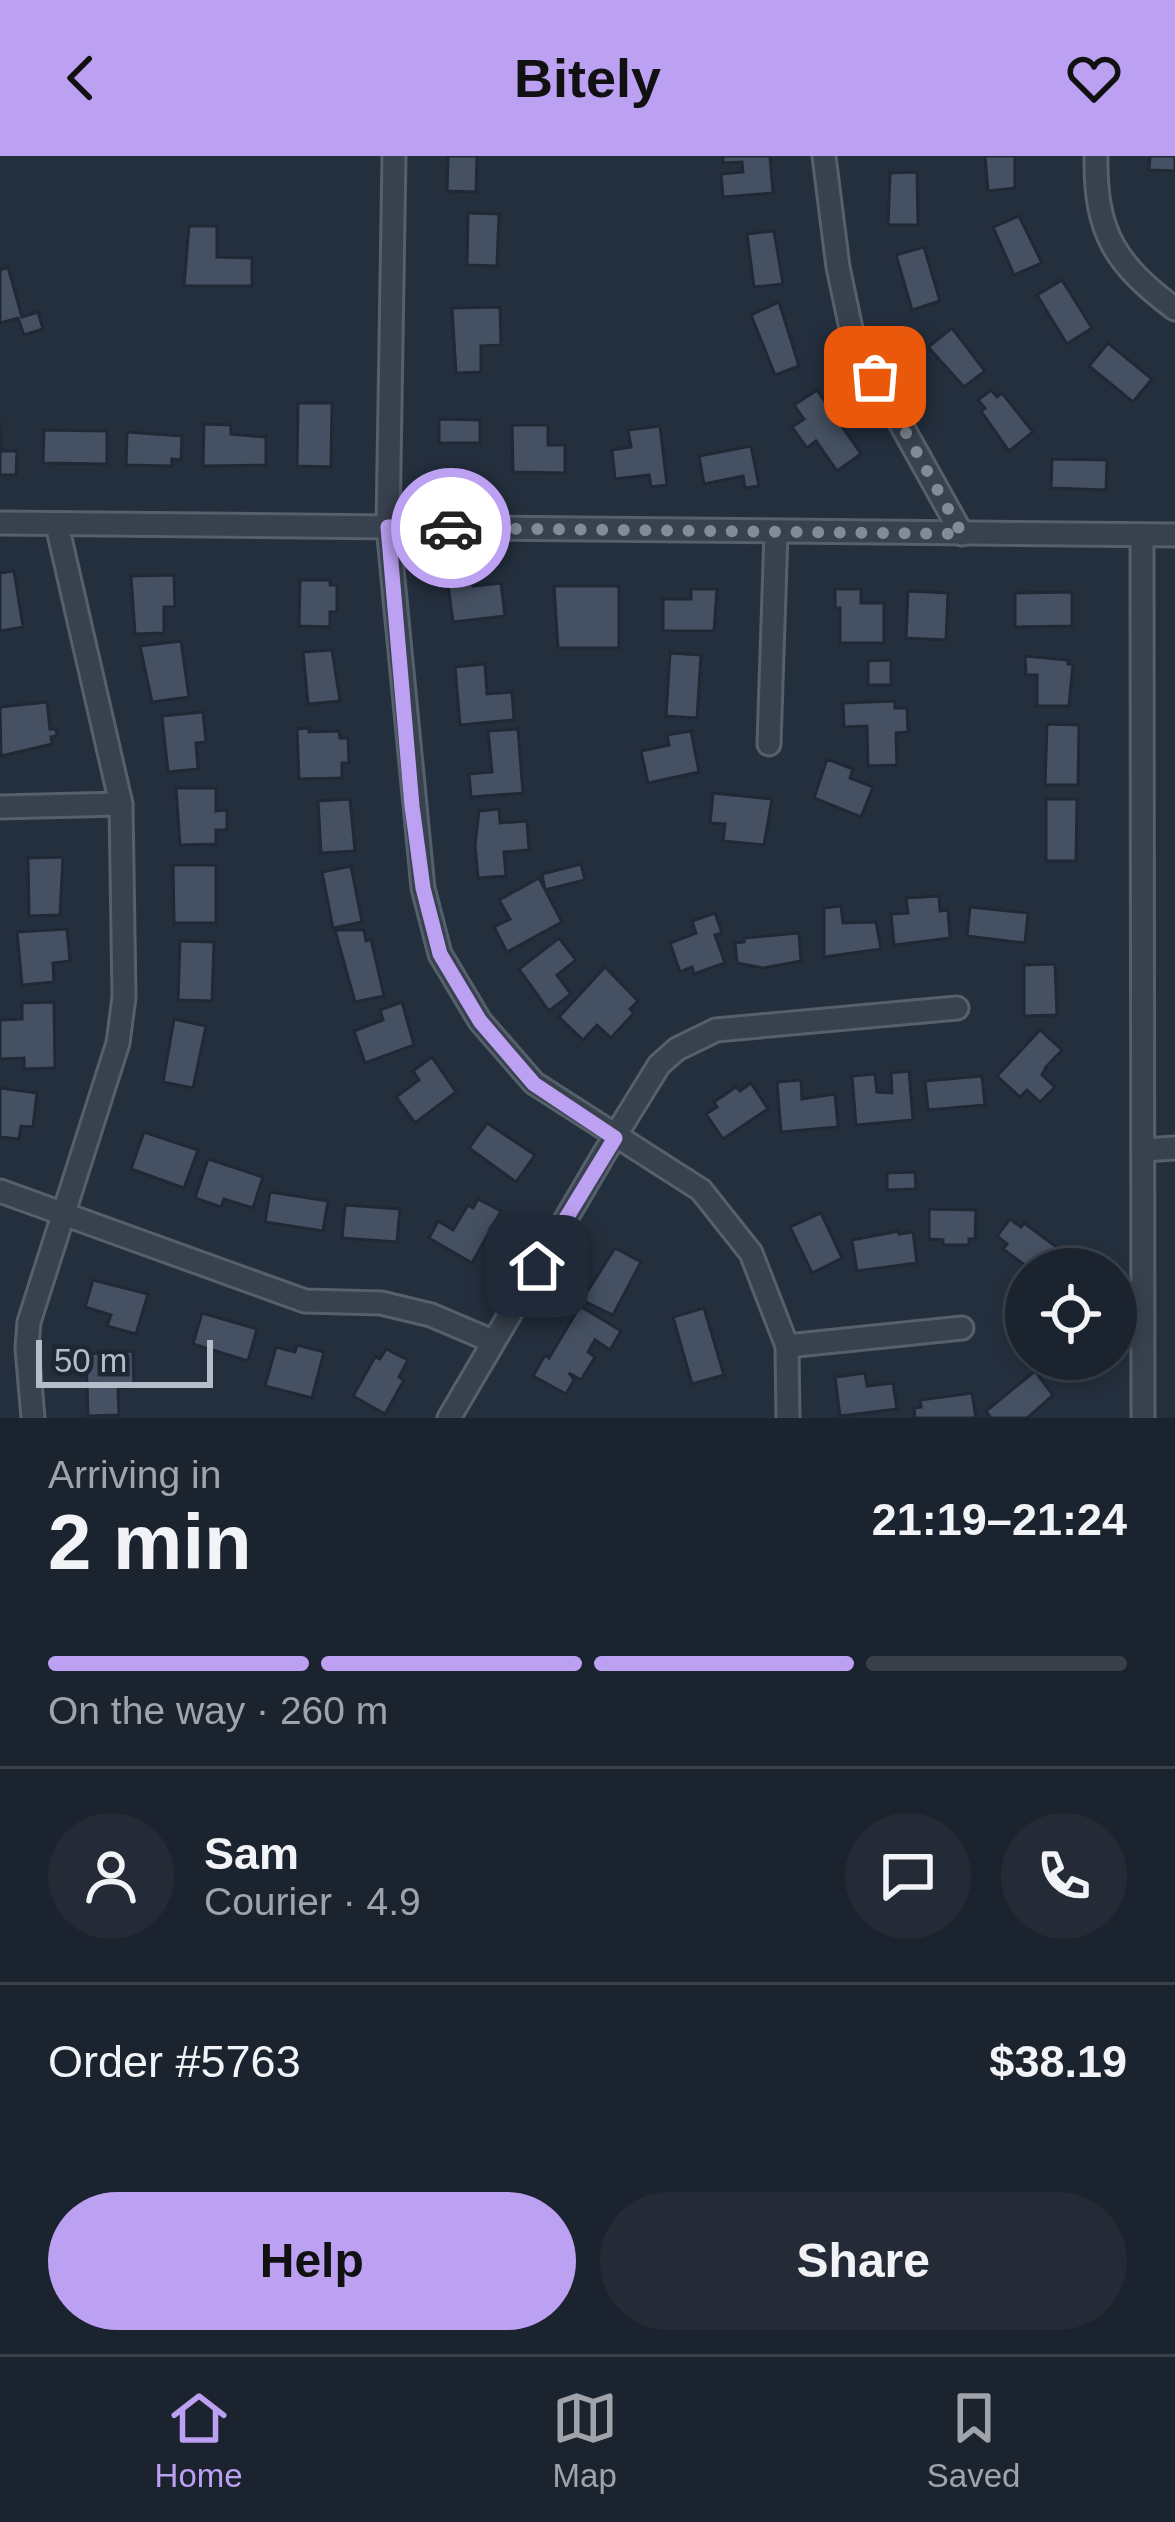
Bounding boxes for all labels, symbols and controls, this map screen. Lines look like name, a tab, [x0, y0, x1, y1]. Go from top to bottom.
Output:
icon: back	[48, 45, 114, 111]
icon: heart	[1061, 45, 1127, 111]
text: Bitely	[514, 48, 661, 108]
pin	[824, 326, 926, 428]
icon: bag	[842, 344, 908, 410]
courier	[391, 468, 511, 588]
icon: car	[418, 495, 484, 561]
pin	[486, 1215, 588, 1317]
icon: home	[504, 1233, 570, 1299]
map controls	[1005, 1248, 1137, 1380]
button: locate	[1005, 1248, 1137, 1380]
scale bar	[36, 1334, 213, 1387]
text: 50 m	[54, 1342, 127, 1379]
text: Arriving in	[48, 1453, 221, 1496]
text: 21:19–21:24	[872, 1494, 1127, 1545]
text: 2 min	[48, 1498, 252, 1586]
text: On the way · 260 m	[48, 1689, 388, 1732]
button: person	[48, 1813, 174, 1939]
button: chat	[845, 1813, 971, 1939]
button: phone	[1001, 1813, 1127, 1939]
text: Sam	[204, 1828, 299, 1879]
text: Courier · 4.9	[204, 1880, 421, 1923]
text: Order #5763	[48, 2036, 301, 2087]
text: $38.19	[989, 2036, 1127, 2087]
button: Help	[48, 2192, 576, 2330]
button: Share	[600, 2192, 1127, 2330]
tab: Home	[155, 2385, 243, 2495]
tab: Map	[552, 2385, 618, 2495]
tab: Saved	[927, 2385, 1020, 2495]

